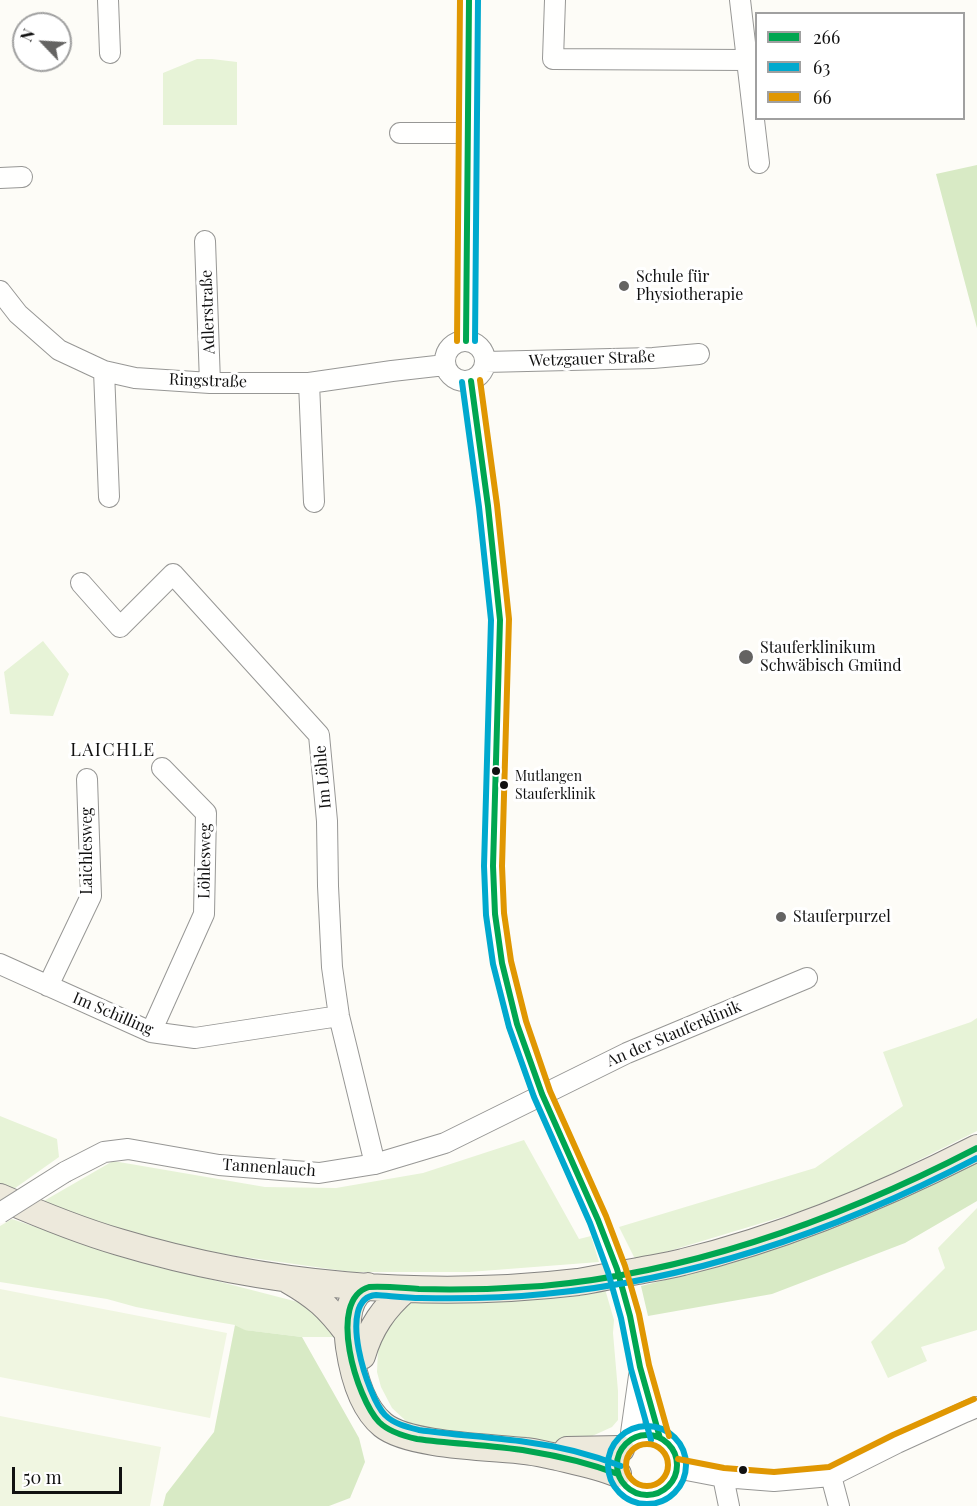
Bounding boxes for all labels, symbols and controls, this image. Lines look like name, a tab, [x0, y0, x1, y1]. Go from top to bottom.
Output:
north arrow	[12, 12, 72, 72]
legend	[755, 12, 965, 120]
text: N	[15, 25, 39, 45]
text: 266	[813, 25, 840, 49]
text: 63	[813, 55, 830, 79]
text: 66	[813, 85, 832, 109]
place label: Schule für Physiotherapie	[636, 267, 743, 305]
street label: Adlerstraße	[197, 270, 219, 354]
marker: Schule für Physiotherapie	[617, 279, 631, 293]
street label: Wetzgauer Straße	[529, 347, 655, 371]
street label: Ringstraße	[169, 370, 247, 392]
place label: Stauferklinikum Schwäbisch Gmünd	[760, 638, 901, 676]
marker: Stauferklinikum Schwäbisch Gmünd	[737, 648, 755, 666]
district label: LAICHLE	[70, 739, 156, 761]
street label: Im Löhle	[311, 745, 335, 809]
unlabelled marker	[490, 765, 502, 777]
place label: Mutlangen Stauferklinik	[515, 769, 596, 802]
marker: Mutlangen Stauferklinik	[498, 779, 510, 791]
street label: Laichlesweg	[77, 807, 97, 895]
street label: Löhlesweg	[195, 823, 215, 899]
place label: Stauferpurzel	[793, 907, 891, 927]
marker: Stauferpurzel	[774, 910, 788, 924]
street label: Im Schilling	[70, 988, 156, 1040]
street label: An der Stauferklinik	[604, 997, 744, 1071]
street label: Tannenlauch	[222, 1155, 316, 1181]
scale bar	[15, 1455, 124, 1493]
unlabelled marker	[737, 1464, 749, 1476]
text: 50 m	[23, 1465, 62, 1489]

